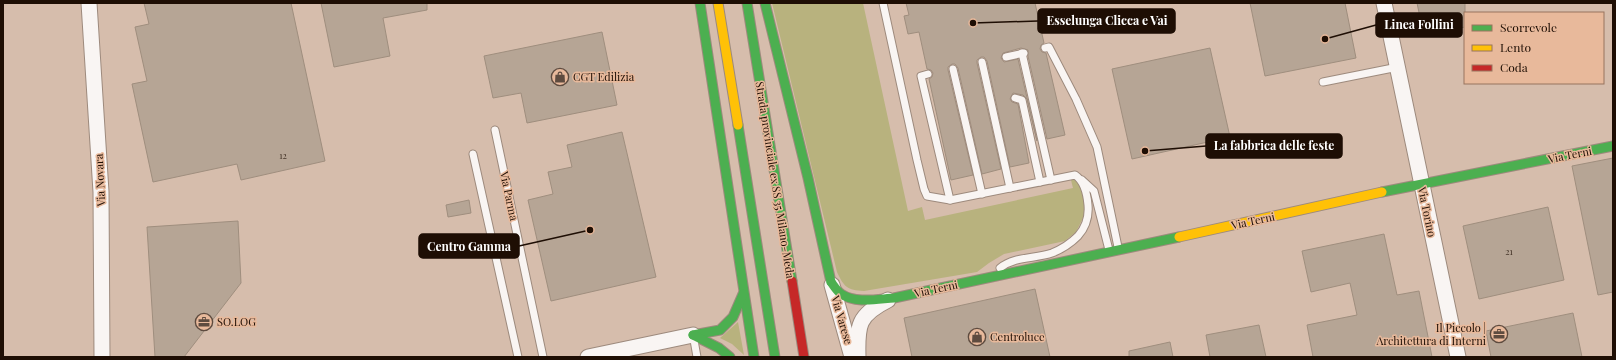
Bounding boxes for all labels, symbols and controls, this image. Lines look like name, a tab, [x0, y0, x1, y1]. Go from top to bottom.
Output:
callout: Esselunga Clicca e Vai	[1038, 9, 1175, 33]
text: Esselunga Clicca e Vai	[1047, 12, 1168, 28]
legend	[1464, 12, 1604, 84]
callout: Linea Follini	[1376, 13, 1462, 37]
text: Linea Follini	[1384, 16, 1454, 32]
text: Scorrevole	[1500, 19, 1557, 35]
text: Lento	[1500, 39, 1532, 55]
text: Coda	[1500, 59, 1528, 75]
shop icon: CGT Edilizia	[550, 67, 570, 87]
place label: CGT Edilizia	[573, 69, 635, 84]
street label: Strada provinciale ex SS 35 Milano-Meda	[753, 80, 799, 280]
callout: La fabbrica delle feste	[1206, 134, 1342, 158]
text: La fabbrica delle feste	[1214, 137, 1334, 153]
street label: Via Terni	[1546, 143, 1593, 166]
house number: 12	[279, 149, 287, 161]
street label: Via Novara	[91, 153, 108, 208]
street label: Via Parma	[497, 169, 522, 222]
street label: Via Torino	[1415, 185, 1440, 238]
street label: Via Terni	[1229, 209, 1276, 233]
callout: Centro Gamma	[419, 234, 519, 258]
text: Centro Gamma	[427, 238, 512, 254]
house number: 21	[1505, 245, 1513, 257]
street label: Via Terni	[912, 277, 959, 301]
street label: Via Varese	[828, 293, 857, 346]
office icon: SO.LOG	[194, 312, 214, 332]
place label: SO.LOG	[217, 314, 256, 329]
place label: Il Piccolo | Architettura di Interni	[1375, 320, 1486, 348]
office icon: Il Piccolo | Architettura di Interni	[1489, 324, 1509, 344]
shop icon: Centroluce	[967, 327, 987, 347]
place label: Centroluce	[990, 329, 1045, 344]

